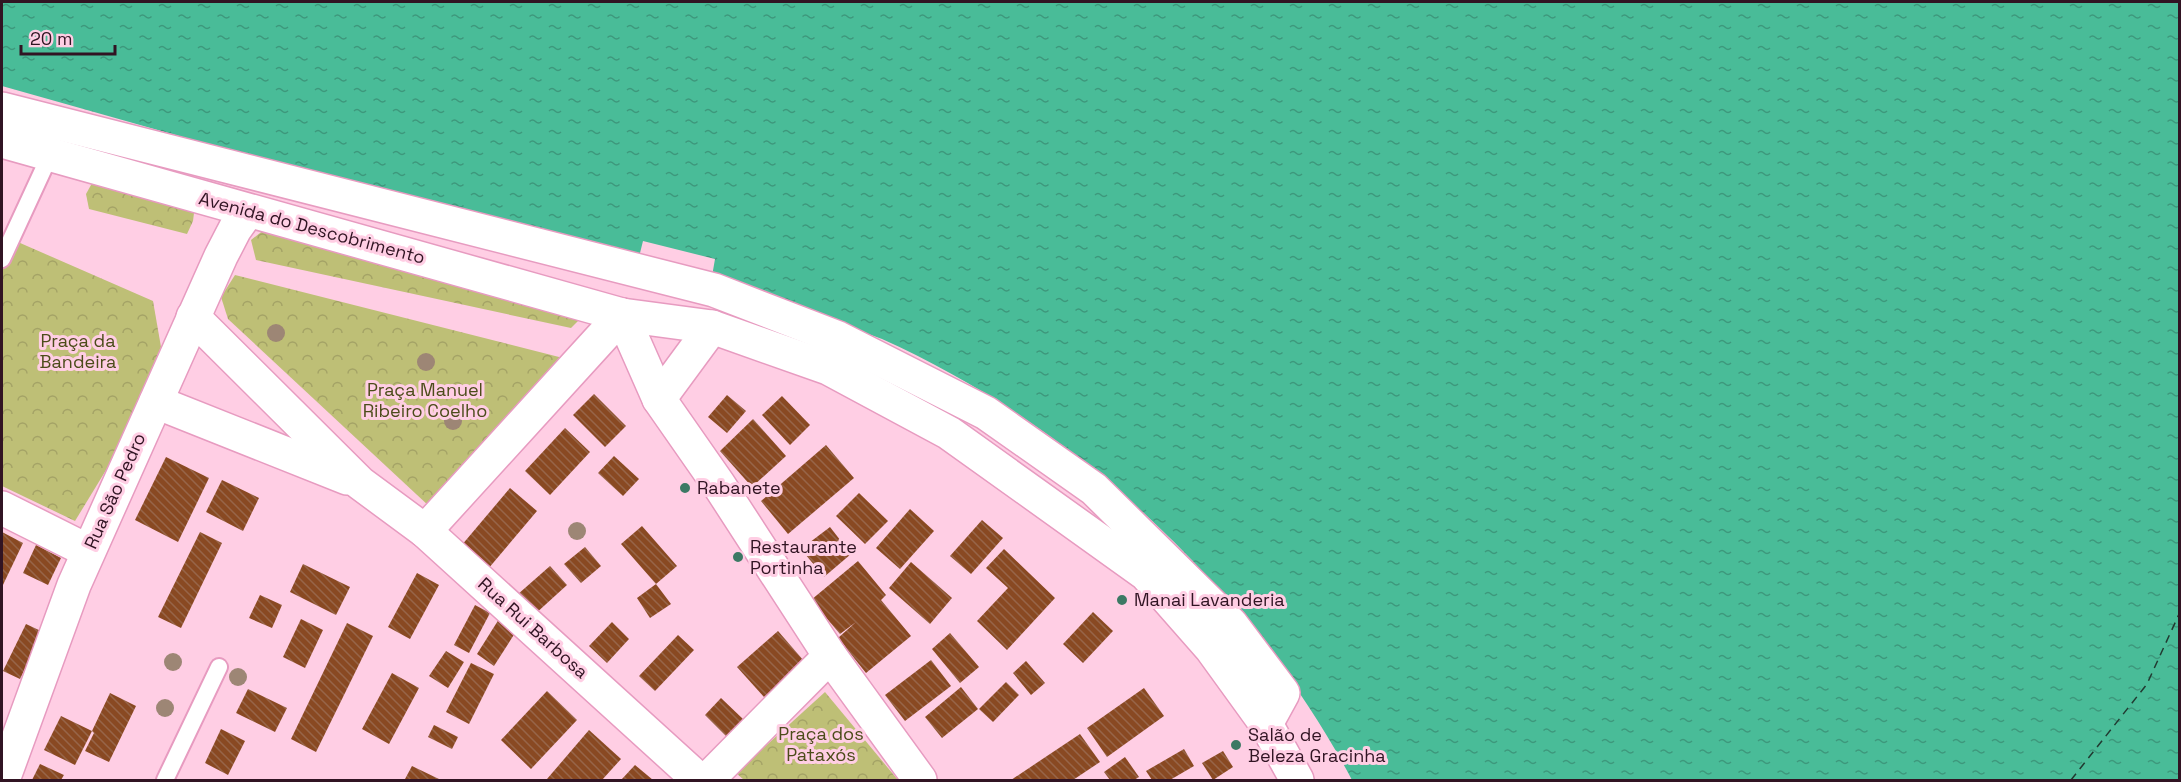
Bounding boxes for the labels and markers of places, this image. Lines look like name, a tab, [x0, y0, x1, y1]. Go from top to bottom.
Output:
place label: Rabanete	[697, 476, 781, 499]
marker: Rabanete	[678, 481, 692, 495]
place label: Restaurante Portinha	[750, 535, 857, 579]
marker: Restaurante Portinha	[731, 550, 745, 564]
place label: Manai Lavanderia	[1134, 588, 1285, 611]
marker: Manai Lavanderia	[1115, 593, 1129, 607]
place label: Salão de Beleza Gracinha	[1248, 723, 1386, 767]
marker: Salão de Beleza Gracinha	[1229, 738, 1243, 752]

